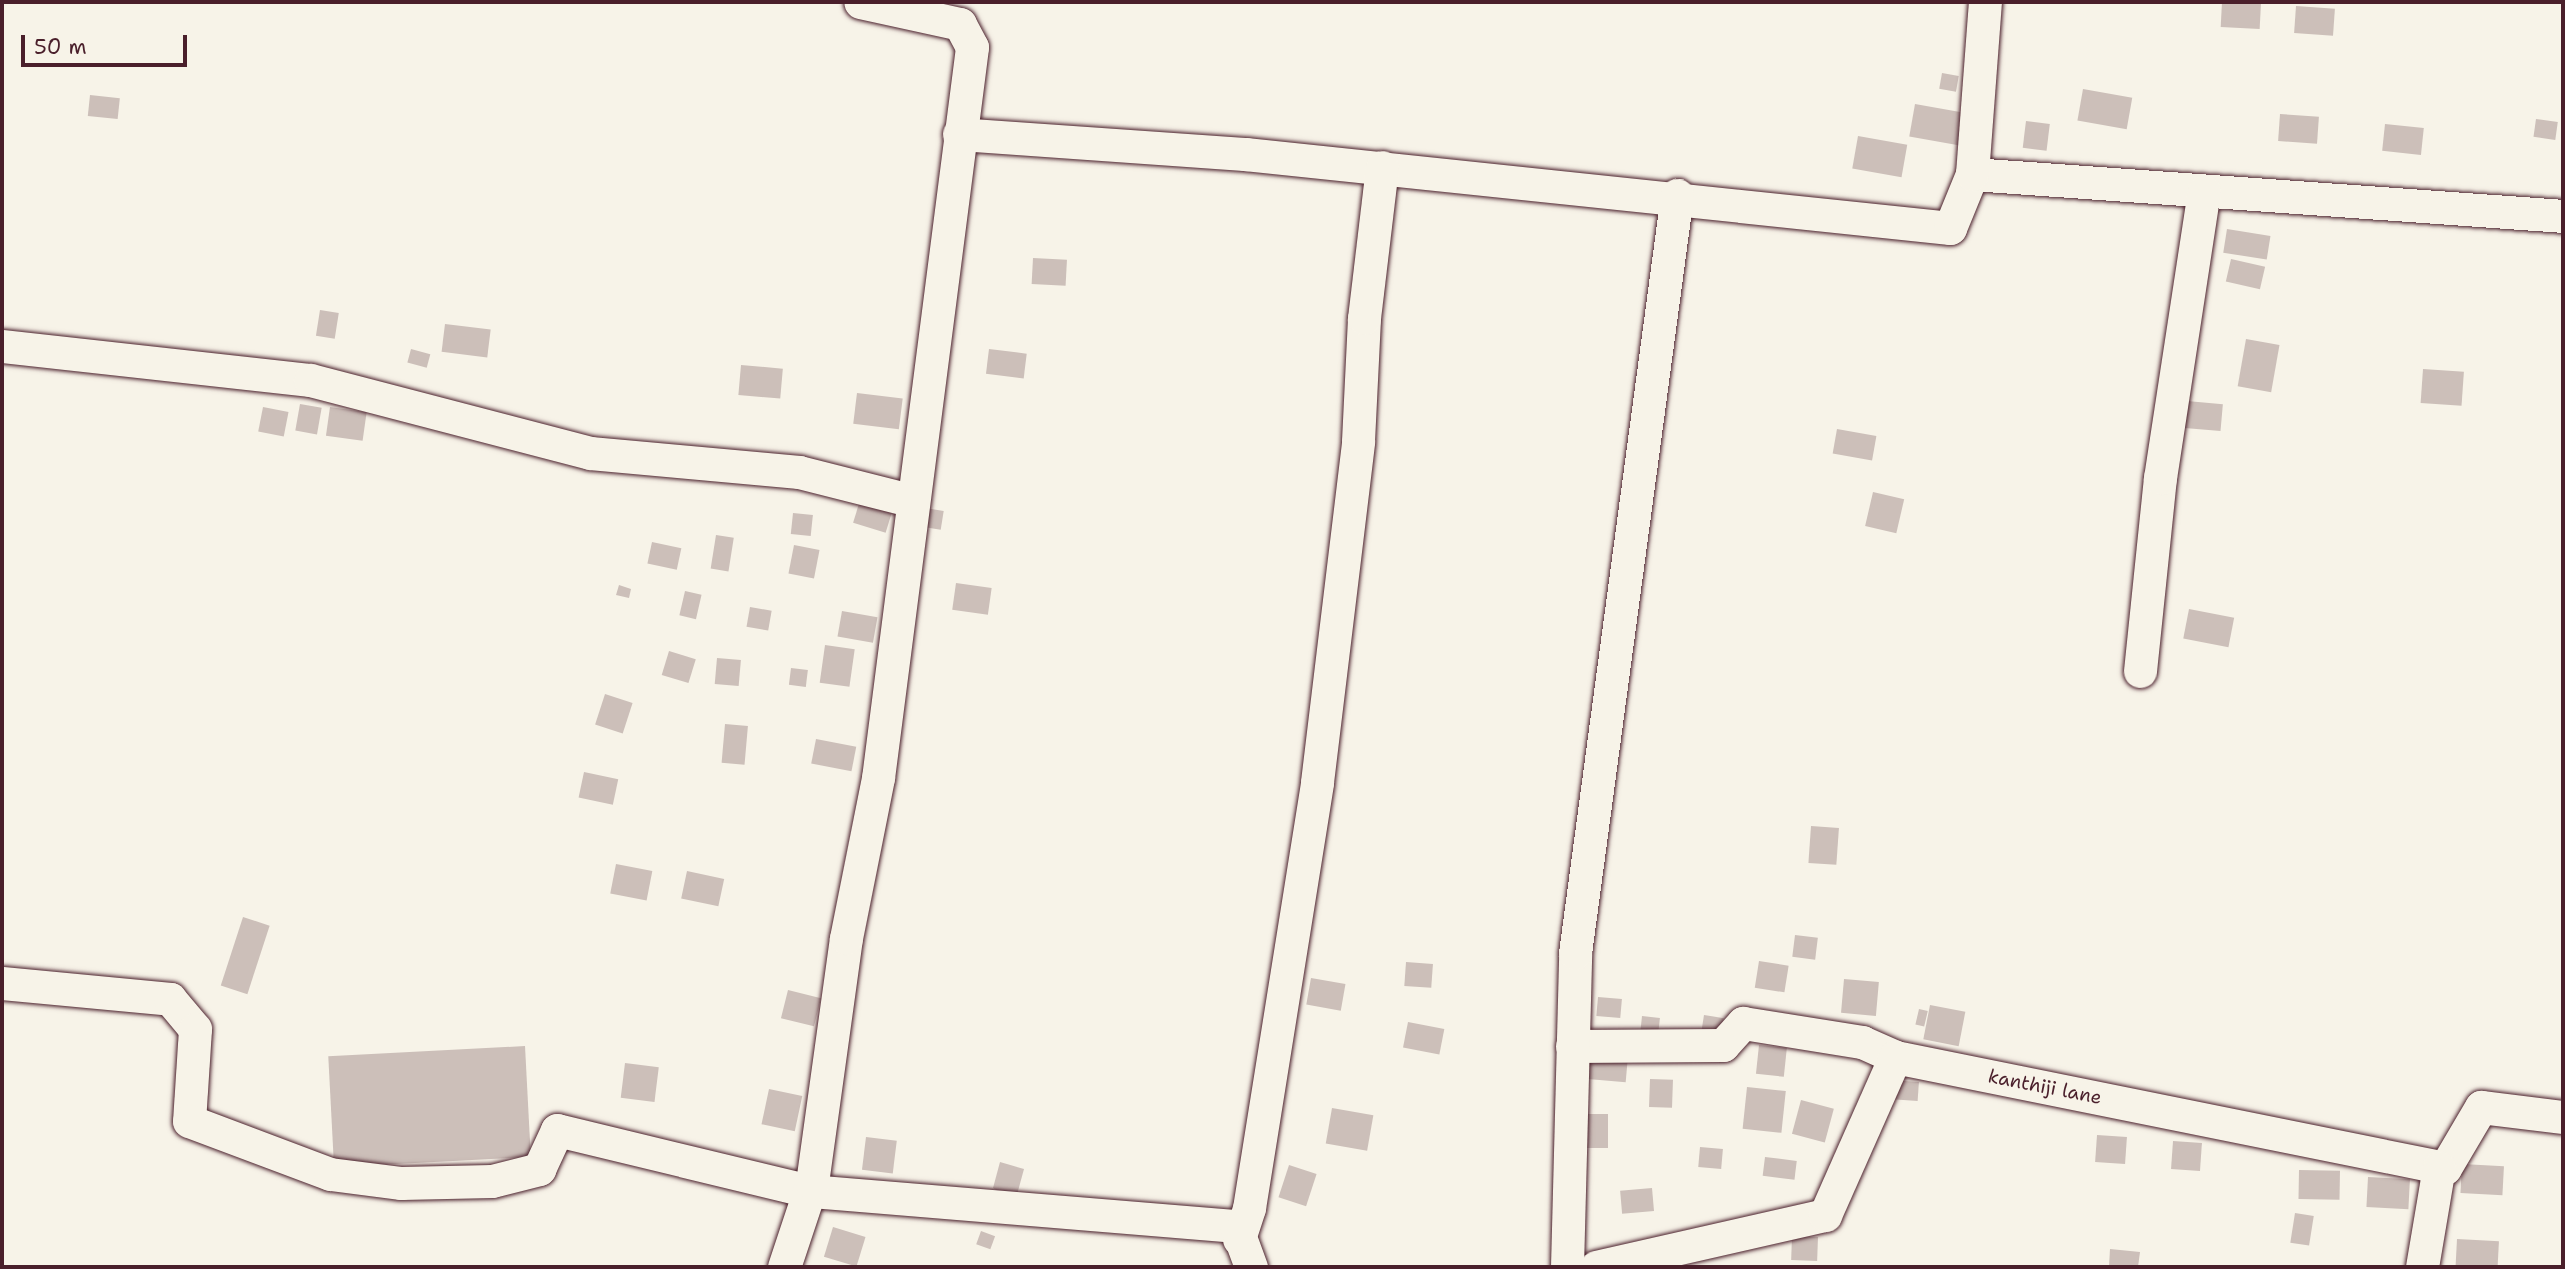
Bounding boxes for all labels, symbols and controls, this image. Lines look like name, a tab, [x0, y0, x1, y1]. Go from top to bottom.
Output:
scale bar	[24, 21, 191, 65]
text: 50 m	[34, 33, 87, 61]
street label: kanthiji lane	[1986, 1065, 2104, 1109]

